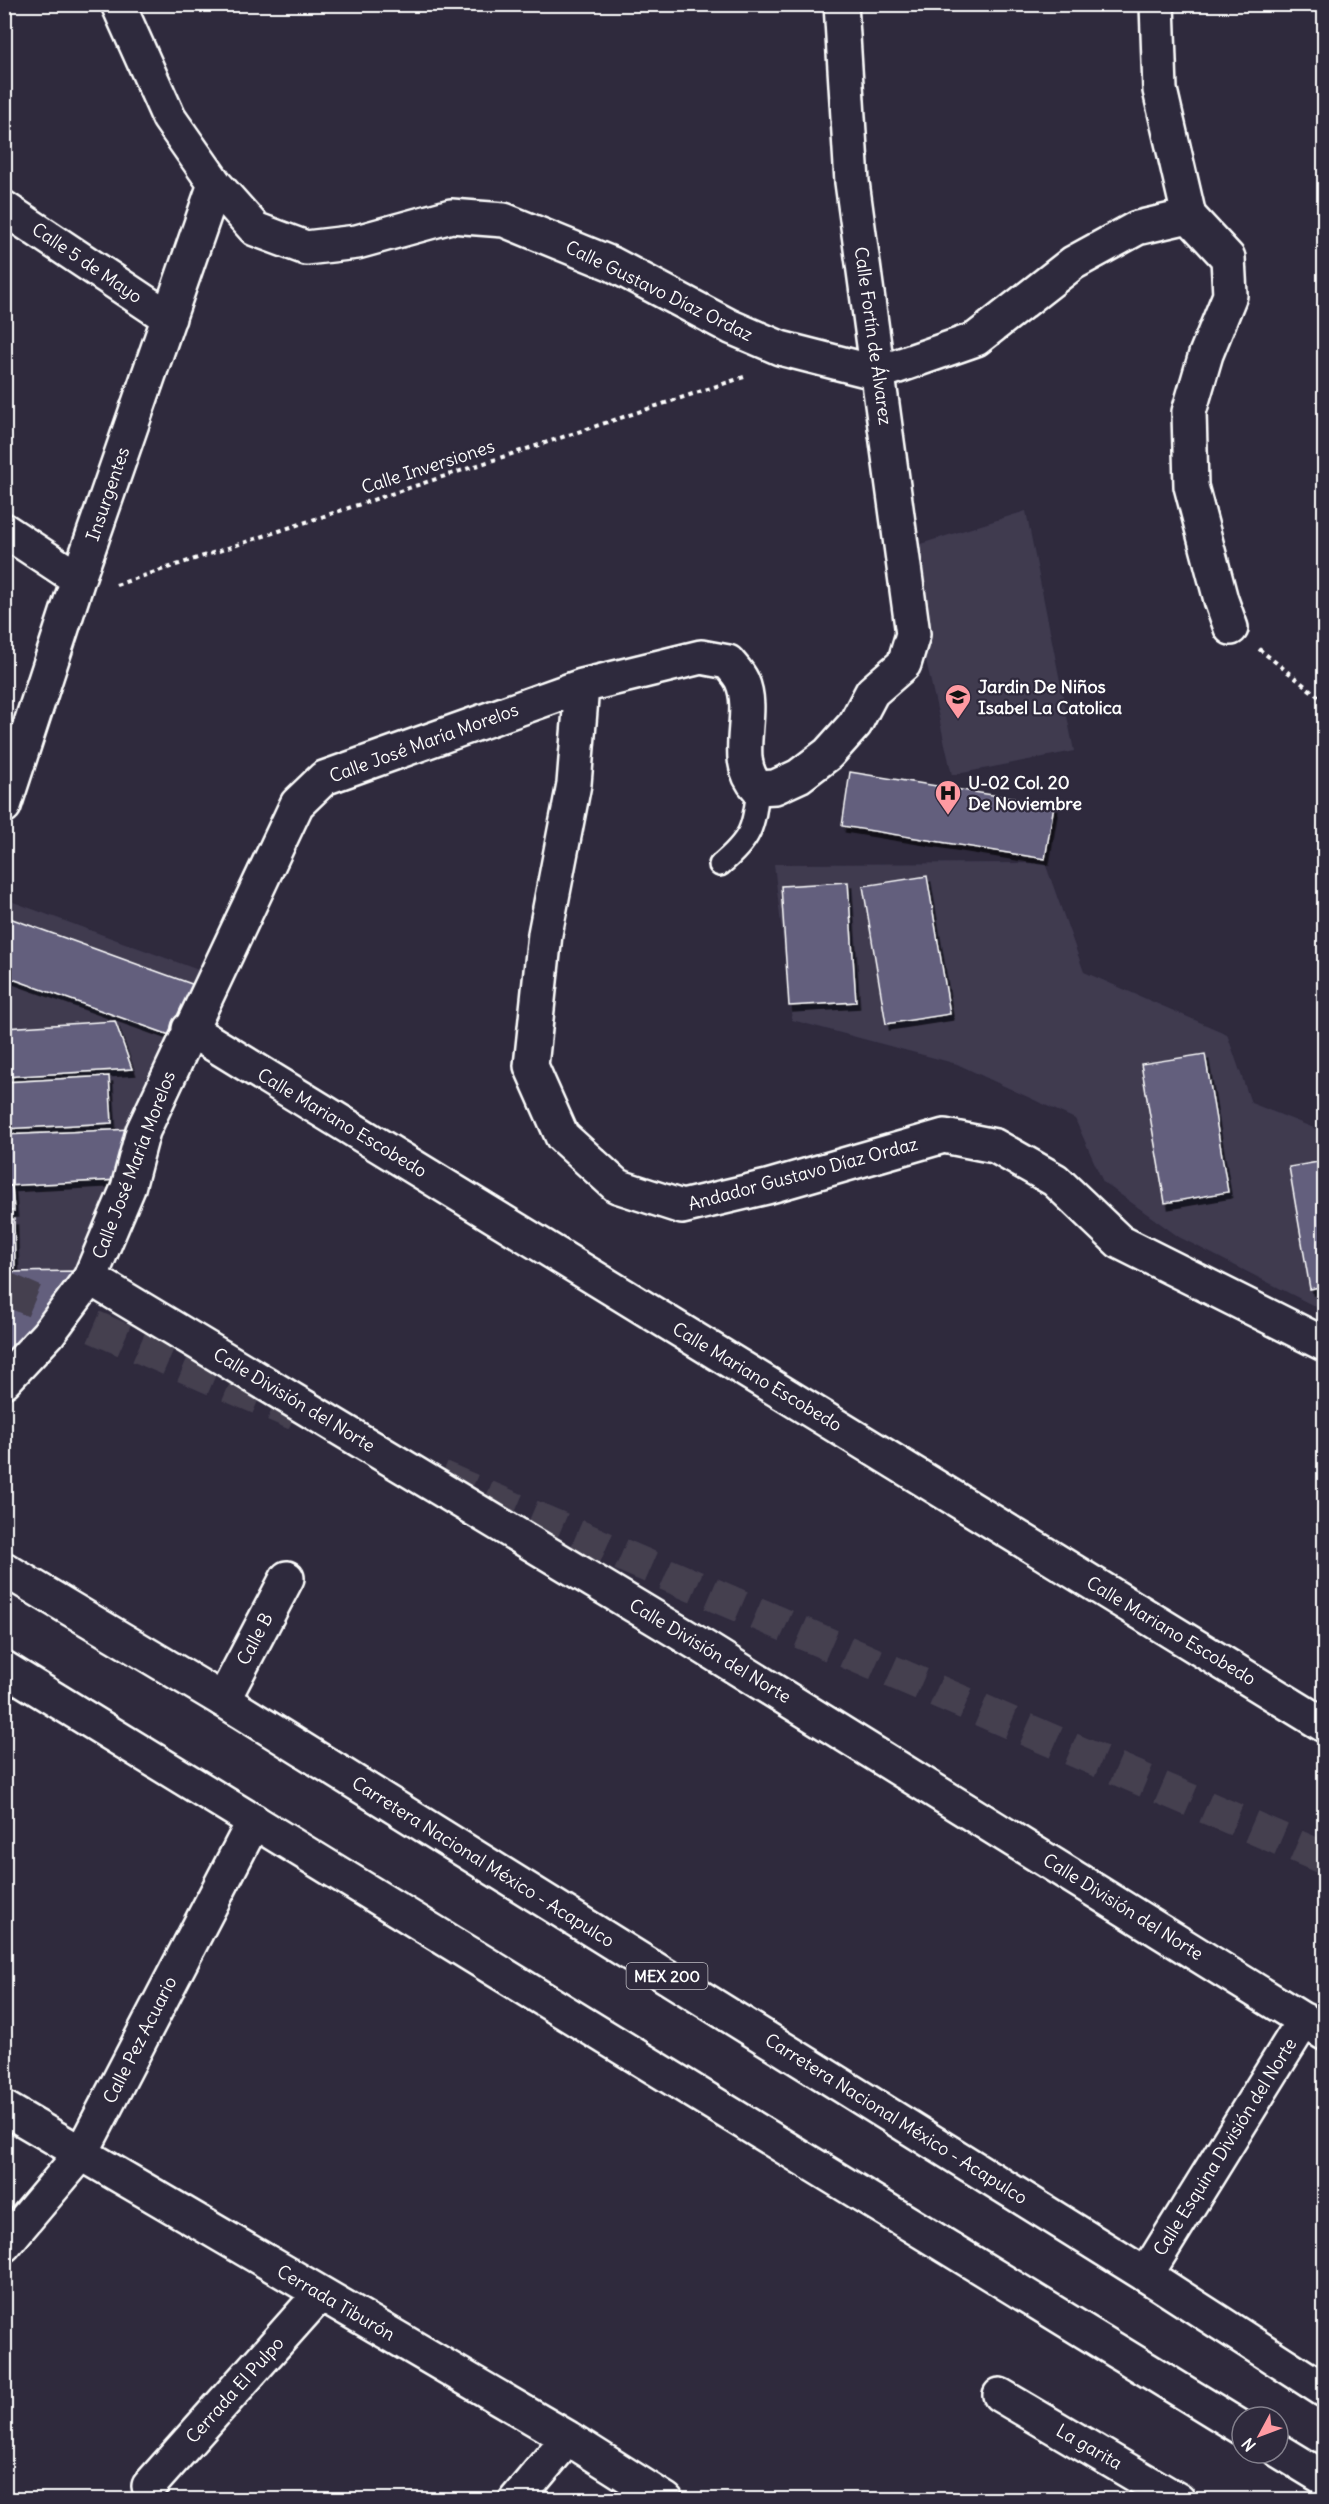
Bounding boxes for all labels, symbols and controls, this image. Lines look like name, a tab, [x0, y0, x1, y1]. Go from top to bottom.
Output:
street label: Calle 5 de Mayo	[28, 217, 147, 308]
street label: Calle Gustavo Díaz Ordaz	[562, 235, 757, 346]
street label: Calle Fortín de Álvarez	[850, 245, 897, 427]
street label: Calle Inversiones	[358, 434, 497, 499]
street label: Insurgentes	[81, 444, 134, 544]
place label: Jardin De Niños Isabel La Catolica	[978, 675, 1122, 719]
school or university icon: Jardin De Niños Isabel La Catolica	[943, 682, 973, 720]
street label: Calle José María Morelos	[326, 698, 522, 787]
place label: U-02 Col. 20 De Noviembre	[968, 771, 1082, 815]
hospital icon: U-02 Col. 20 De Noviembre	[933, 778, 963, 816]
street label: Calle Mariano Escobedo	[253, 1063, 431, 1182]
street label: Calle José María Morelos	[87, 1068, 180, 1262]
street label: Andador Gustavo Díaz Ordaz	[686, 1132, 921, 1215]
street label: Calle Mariano Escobedo	[668, 1317, 846, 1436]
street label: Calle División del Norte	[209, 1342, 379, 1457]
street label: Calle Mariano Escobedo	[1082, 1571, 1260, 1690]
street label: Calle División del Norte	[625, 1593, 795, 1708]
street label: Calle B	[231, 1609, 278, 1669]
street label: Carretera Nacional México - Acapulco	[348, 1771, 619, 1952]
street label: Calle División del Norte	[1039, 1848, 1208, 1965]
road number: MEX 200	[626, 1963, 708, 1989]
street label: Calle Pez Acuario	[98, 1972, 182, 2107]
street label: Carretera Nacional México - Acapulco	[761, 2028, 1032, 2209]
street label: Calle Esquina División del Norte	[1148, 2033, 1301, 2260]
street label: Cerrada Tiburón	[273, 2259, 399, 2346]
street label: Cerrada El Pulpo	[181, 2332, 289, 2448]
north arrow	[1230, 2405, 1290, 2465]
street label: La garita	[1052, 2419, 1126, 2475]
text: N	[1238, 2434, 1260, 2456]

